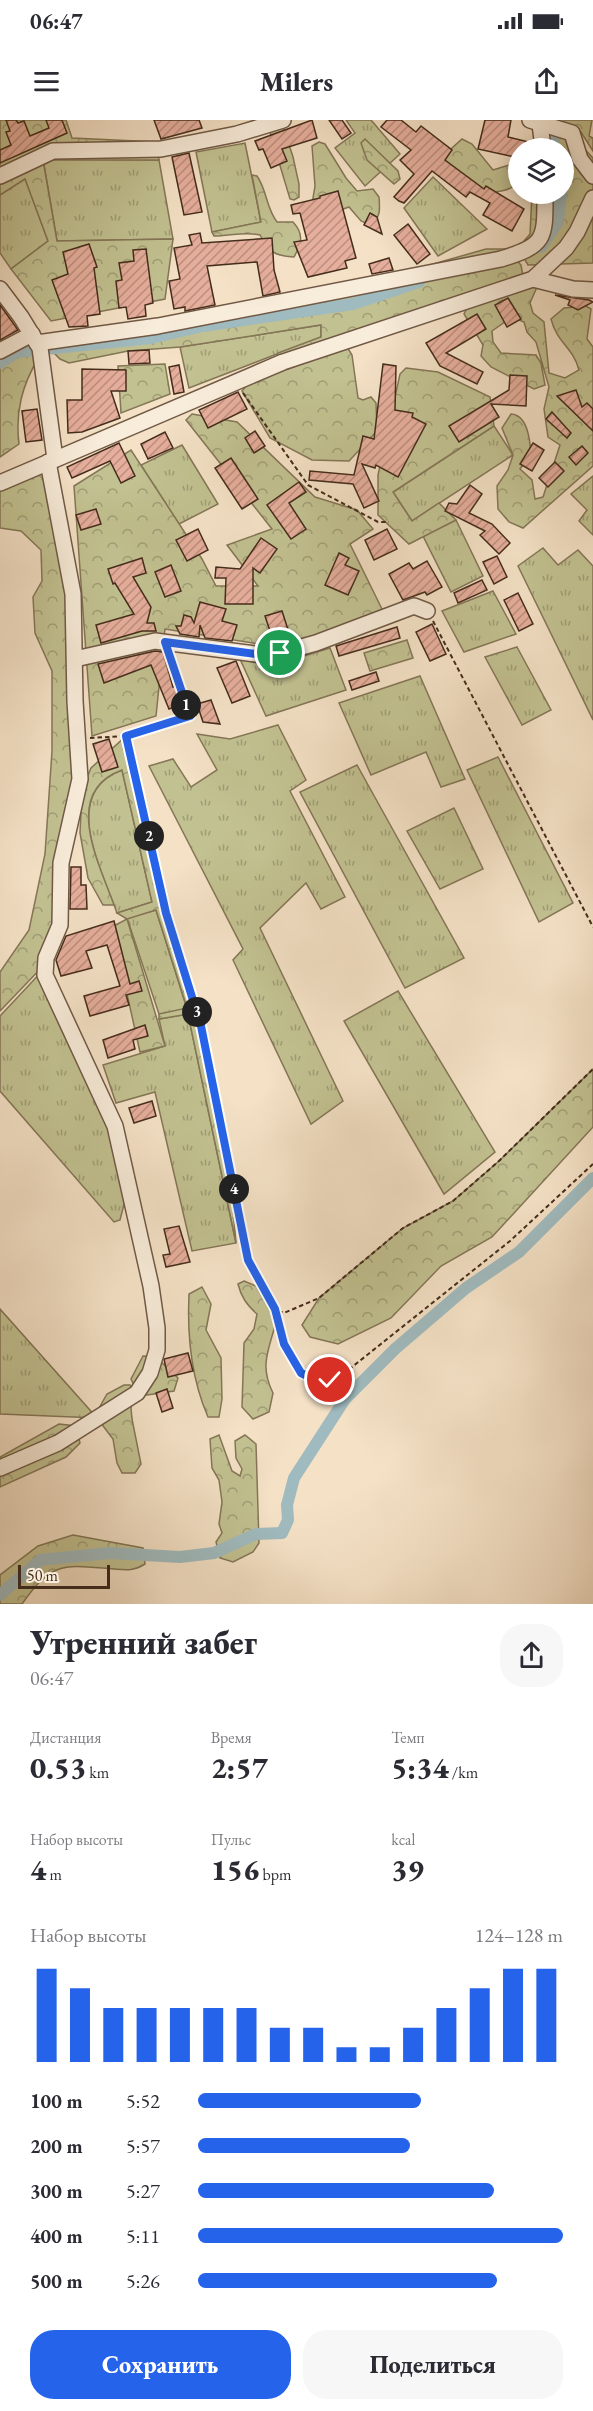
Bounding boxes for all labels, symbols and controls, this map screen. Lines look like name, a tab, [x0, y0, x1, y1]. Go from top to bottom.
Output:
text: 06:47	[30, 7, 83, 36]
text: Milers	[260, 64, 333, 99]
icon: menu	[30, 65, 63, 98]
icon: share	[530, 65, 563, 98]
map controls	[508, 138, 574, 204]
button: layers	[508, 138, 574, 204]
pin	[254, 627, 305, 678]
icon: arrive	[263, 636, 296, 669]
pin: 1	[171, 690, 201, 720]
text: 1	[182, 694, 190, 715]
pin: 2	[134, 821, 164, 851]
text: 2	[145, 825, 153, 846]
pin: 3	[182, 997, 212, 1027]
text: 3	[193, 1001, 201, 1022]
pin: 4	[219, 1174, 249, 1204]
text: 4	[230, 1178, 238, 1199]
pin	[304, 1354, 355, 1405]
icon: check	[313, 1363, 346, 1396]
scale bar	[18, 1562, 110, 1590]
text: 50 m	[27, 1565, 58, 1586]
text: Утренний забег	[30, 1621, 257, 1664]
button: share	[500, 1624, 563, 1687]
text: 06:47	[30, 1665, 73, 1691]
text: Дистанция	[30, 1727, 101, 1748]
text: Время	[211, 1727, 252, 1748]
text: Темп	[391, 1727, 425, 1748]
text: 0.53	[30, 1748, 86, 1787]
text: 2:57	[211, 1748, 268, 1787]
text: 5:34	[391, 1748, 449, 1787]
text: km	[86, 1762, 109, 1783]
text: /km	[449, 1762, 478, 1783]
text: Набор высоты	[30, 1829, 123, 1850]
text: Пульс	[211, 1829, 251, 1850]
text: kcal	[391, 1829, 415, 1850]
text: 4	[30, 1850, 46, 1889]
text: 156	[211, 1850, 259, 1889]
text: 39	[391, 1850, 424, 1889]
text: m	[46, 1864, 62, 1885]
text: bpm	[259, 1864, 291, 1885]
text: Набор высоты	[30, 1922, 146, 1948]
text: 124–128 m	[475, 1922, 563, 1948]
text: 100 m	[30, 2088, 83, 2114]
text: 5:52	[126, 2088, 160, 2114]
text: 200 m	[30, 2133, 83, 2159]
text: 5:57	[126, 2133, 160, 2159]
text: 300 m	[30, 2178, 83, 2204]
text: 5:27	[126, 2178, 160, 2204]
text: 400 m	[30, 2223, 83, 2249]
text: 5:11	[126, 2223, 160, 2249]
text: 500 m	[30, 2268, 83, 2294]
text: 5:26	[126, 2268, 160, 2294]
button: Сохранить	[30, 2330, 291, 2399]
button: Поделиться	[303, 2330, 563, 2399]

